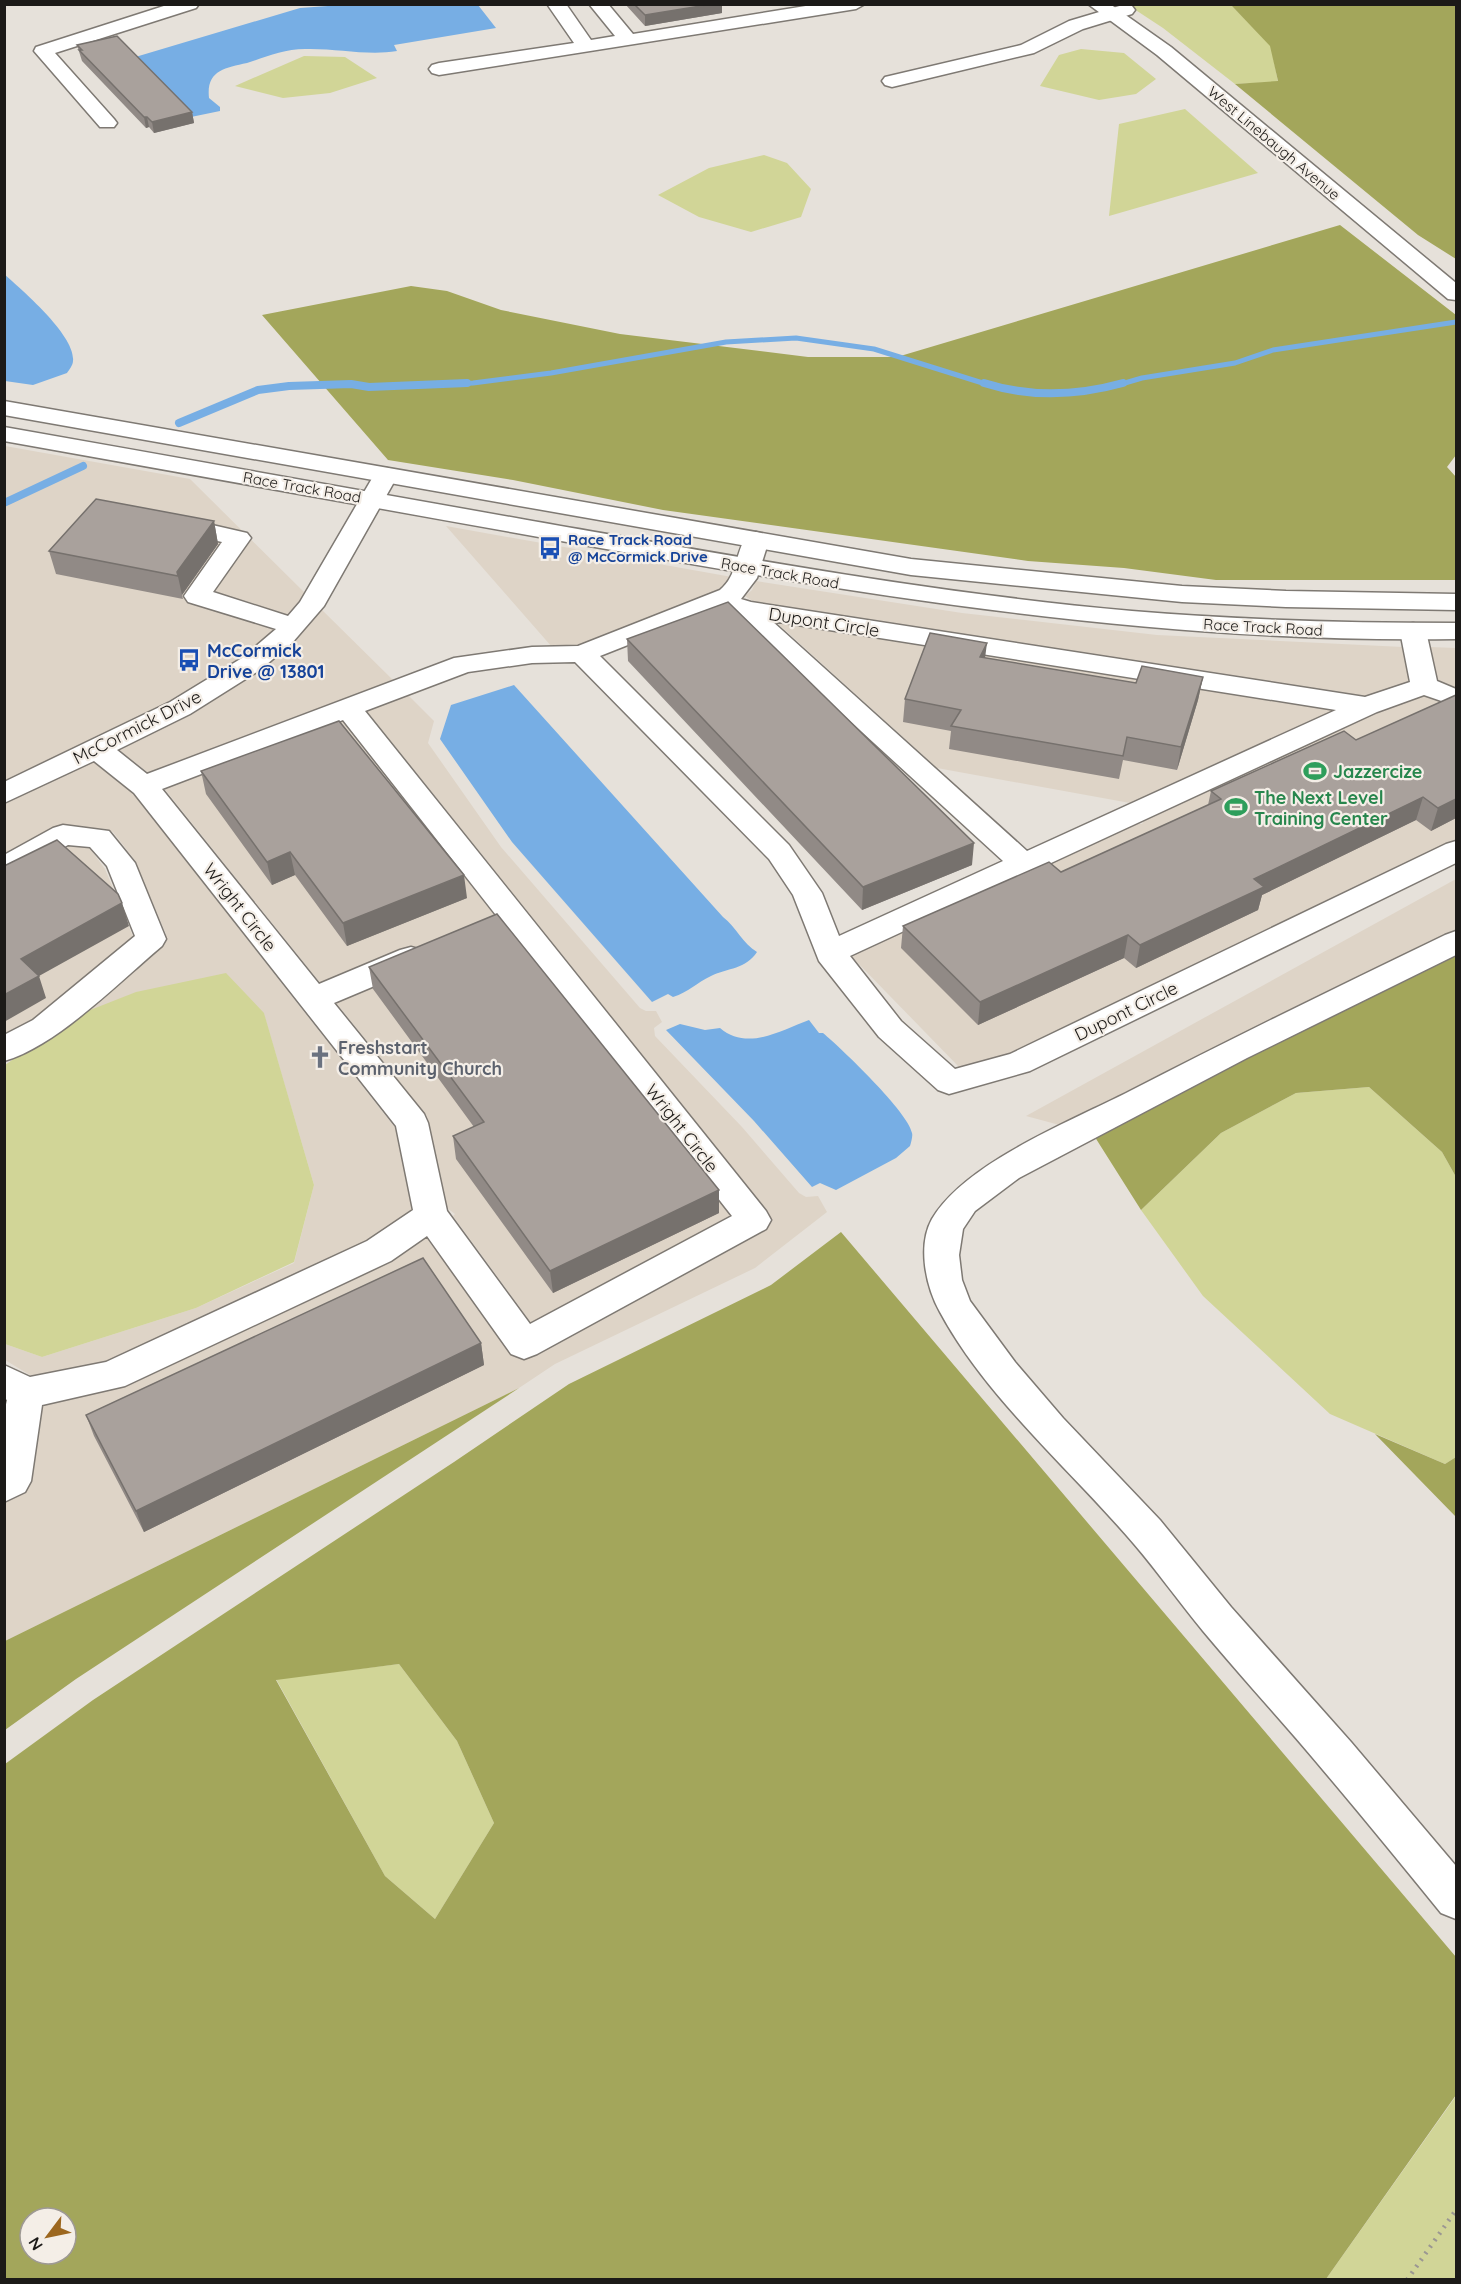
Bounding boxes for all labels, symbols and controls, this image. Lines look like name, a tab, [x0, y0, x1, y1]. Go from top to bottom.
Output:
street label: West Linebaugh Avenue	[1204, 82, 1344, 204]
street label: Race Track Road	[242, 467, 362, 507]
place label: Race Track Road @ McCormick Drive	[568, 530, 708, 566]
bus stop icon: Race Track Road @ McCormick Drive	[537, 535, 563, 561]
street label: Race Track Road	[720, 553, 840, 593]
street label: Dupont Circle	[767, 602, 881, 642]
street label: Race Track Road	[1203, 614, 1323, 640]
place label: McCormick Drive @ 13801	[207, 639, 325, 683]
bus stop icon: McCormick Drive @ 13801	[176, 647, 202, 673]
street label: McCormick Drive	[69, 685, 205, 769]
sports icon: Jazzercize	[1302, 758, 1328, 784]
place label: Jazzercize	[1333, 760, 1422, 783]
place label: The Next Level Training Center	[1254, 786, 1388, 830]
sports icon: The Next Level Training Center	[1223, 794, 1249, 820]
street label: Wright Circle	[198, 858, 282, 956]
street label: Dupont Circle	[1071, 976, 1181, 1046]
place label: Freshstart Community Church	[338, 1036, 502, 1080]
church icon: Freshstart Community Church	[307, 1044, 333, 1070]
street label: Wright Circle	[640, 1079, 724, 1177]
north arrow	[18, 2206, 78, 2266]
text: N	[24, 2234, 47, 2254]

